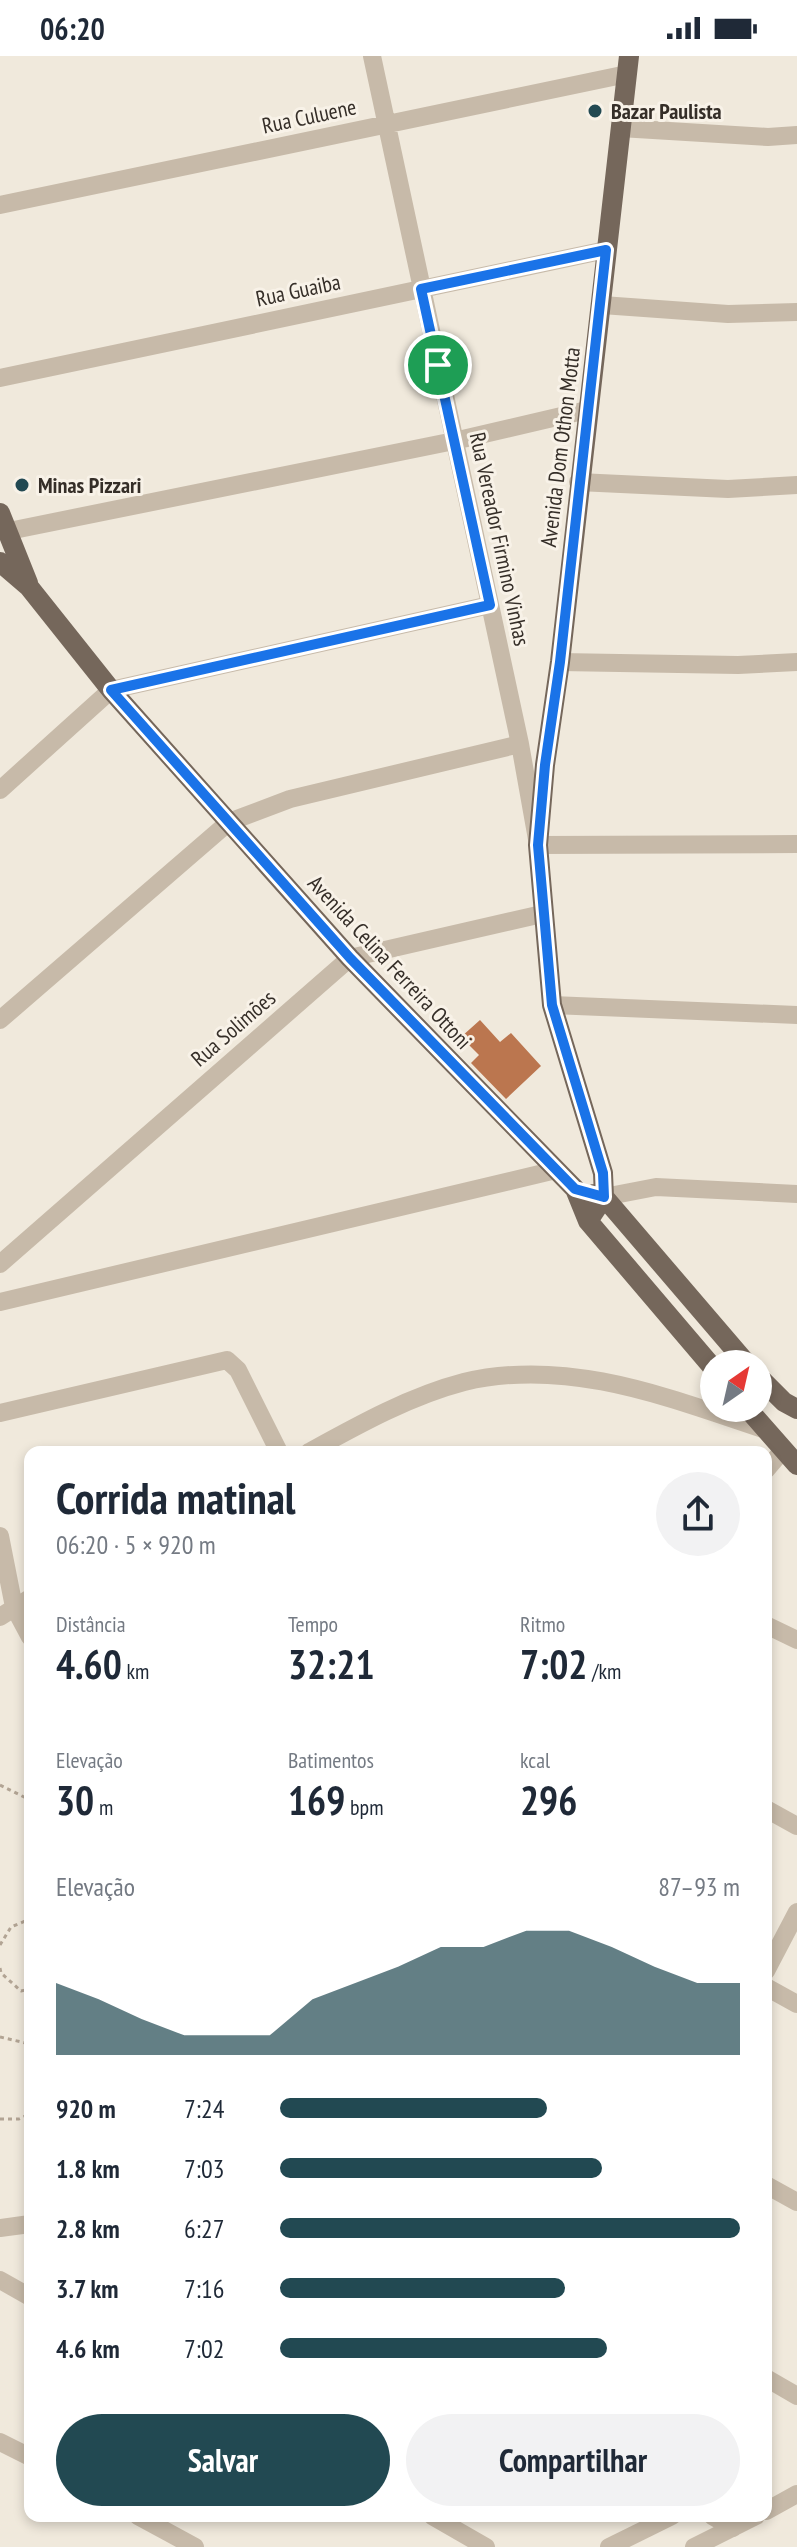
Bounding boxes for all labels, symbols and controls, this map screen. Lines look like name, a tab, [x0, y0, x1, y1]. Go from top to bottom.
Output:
text: 06:20	[40, 9, 105, 48]
street label: Rua Culuene	[259, 92, 359, 140]
place label: Bazar Paulista	[611, 97, 722, 125]
marker: Bazar Paulista	[586, 102, 604, 120]
street label: Rua Guaiba	[253, 267, 343, 313]
pin	[404, 331, 472, 399]
icon: arrive	[416, 343, 460, 387]
street label: Avenida Dom Othon Motta	[534, 346, 586, 548]
street label: Rua Vereador Firmino Vinhas	[464, 430, 536, 648]
place label: Minas Pizzari	[38, 471, 141, 499]
marker: Minas Pizzari	[13, 476, 31, 494]
street label: Avenida Celina Ferreira Ottoni	[302, 869, 478, 1055]
street label: Rua Solimões	[185, 984, 281, 1072]
north arrow	[700, 1350, 772, 1422]
map controls	[700, 1350, 772, 1422]
text: Corrida matinal	[56, 1469, 296, 1526]
button: share	[656, 1472, 740, 1556]
text: 06:20 · 5 × 920 m	[56, 1528, 216, 1561]
text: Distância	[56, 1610, 126, 1638]
text: Tempo	[288, 1610, 338, 1638]
text: Ritmo	[520, 1610, 565, 1638]
text: 4.60	[56, 1638, 122, 1690]
text: 32:21	[288, 1638, 375, 1690]
text: 7:02	[520, 1638, 587, 1690]
text: km	[122, 1657, 149, 1685]
text: /km	[587, 1657, 621, 1685]
text: Elevação	[56, 1746, 123, 1774]
text: Batimentos	[288, 1746, 374, 1774]
text: kcal	[520, 1746, 550, 1774]
text: 30	[56, 1774, 94, 1826]
text: 169	[288, 1774, 345, 1826]
text: 296	[520, 1774, 577, 1826]
text: m	[94, 1793, 113, 1821]
text: bpm	[345, 1793, 383, 1821]
text: Elevação	[56, 1870, 135, 1903]
text: 87–93 m	[658, 1870, 740, 1903]
text: 920 m	[56, 2092, 116, 2125]
text: 7:24	[184, 2092, 224, 2125]
text: 1.8 km	[56, 2152, 120, 2185]
text: 7:03	[184, 2152, 224, 2185]
text: 2.8 km	[56, 2212, 120, 2245]
text: 6:27	[184, 2212, 224, 2245]
text: 3.7 km	[56, 2272, 119, 2305]
text: 7:16	[184, 2272, 224, 2305]
text: 4.6 km	[56, 2332, 120, 2365]
text: 7:02	[184, 2332, 224, 2365]
button: Salvar	[56, 2414, 390, 2506]
button: Compartilhar	[406, 2414, 740, 2506]

